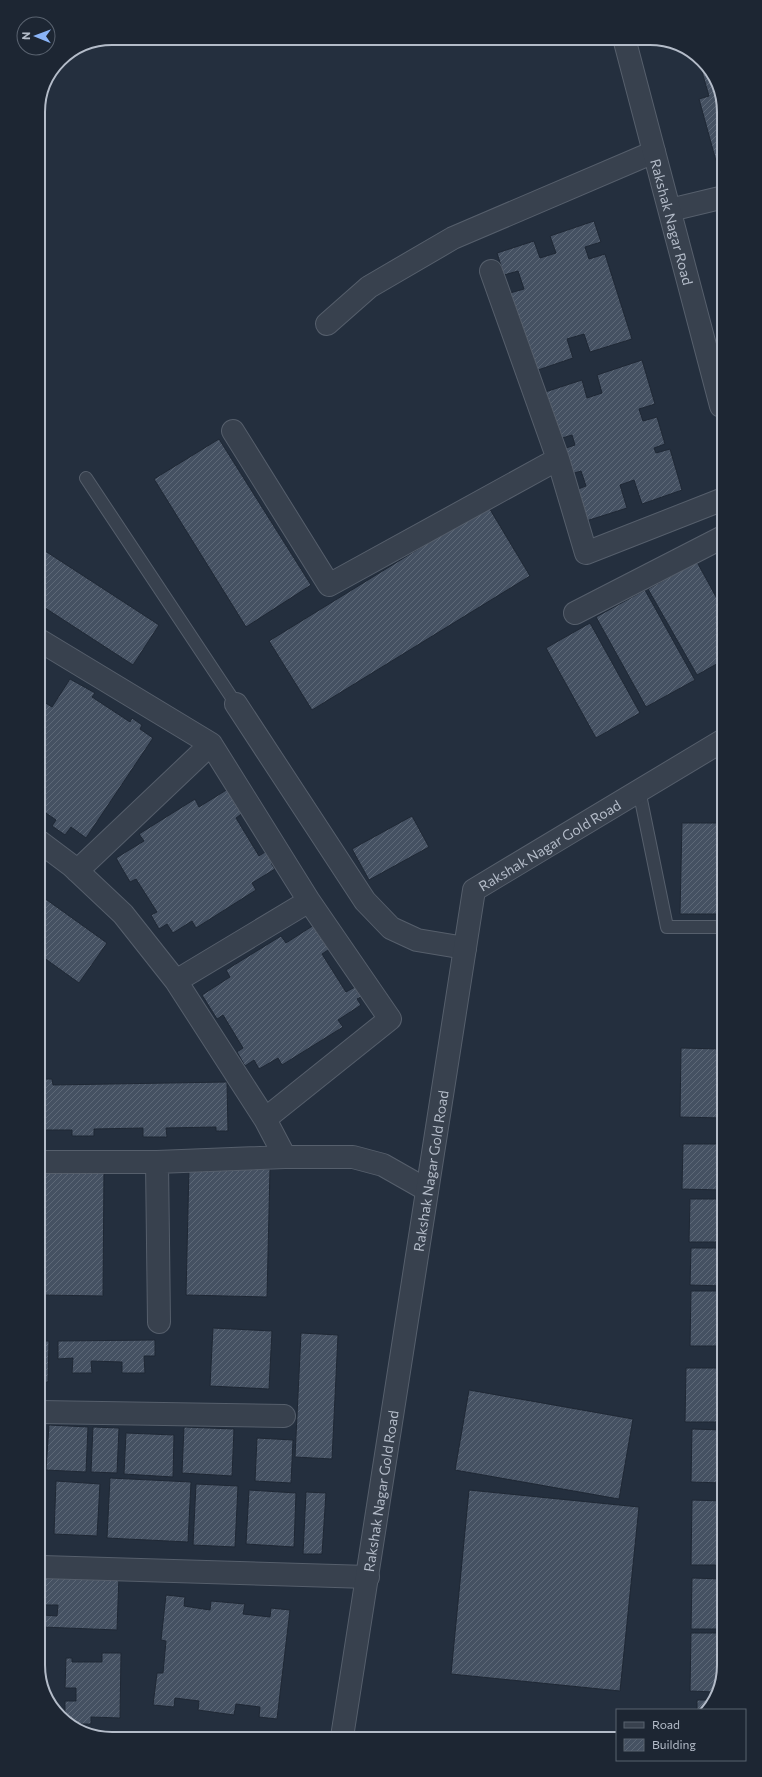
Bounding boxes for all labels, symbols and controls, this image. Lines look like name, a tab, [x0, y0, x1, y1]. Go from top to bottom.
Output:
north arrow	[16, 16, 56, 56]
text: N	[19, 32, 32, 40]
street label: Rakshak Nagar Road	[648, 157, 697, 287]
street label: Rakshak Nagar Gold Road	[475, 796, 623, 894]
street label: Rakshak Nagar Gold Road	[409, 1089, 451, 1253]
street label: Rakshak Nagar Gold Road	[359, 1409, 401, 1573]
legend	[616, 1709, 746, 1761]
text: Road	[652, 1717, 680, 1731]
text: Building	[652, 1737, 696, 1751]

